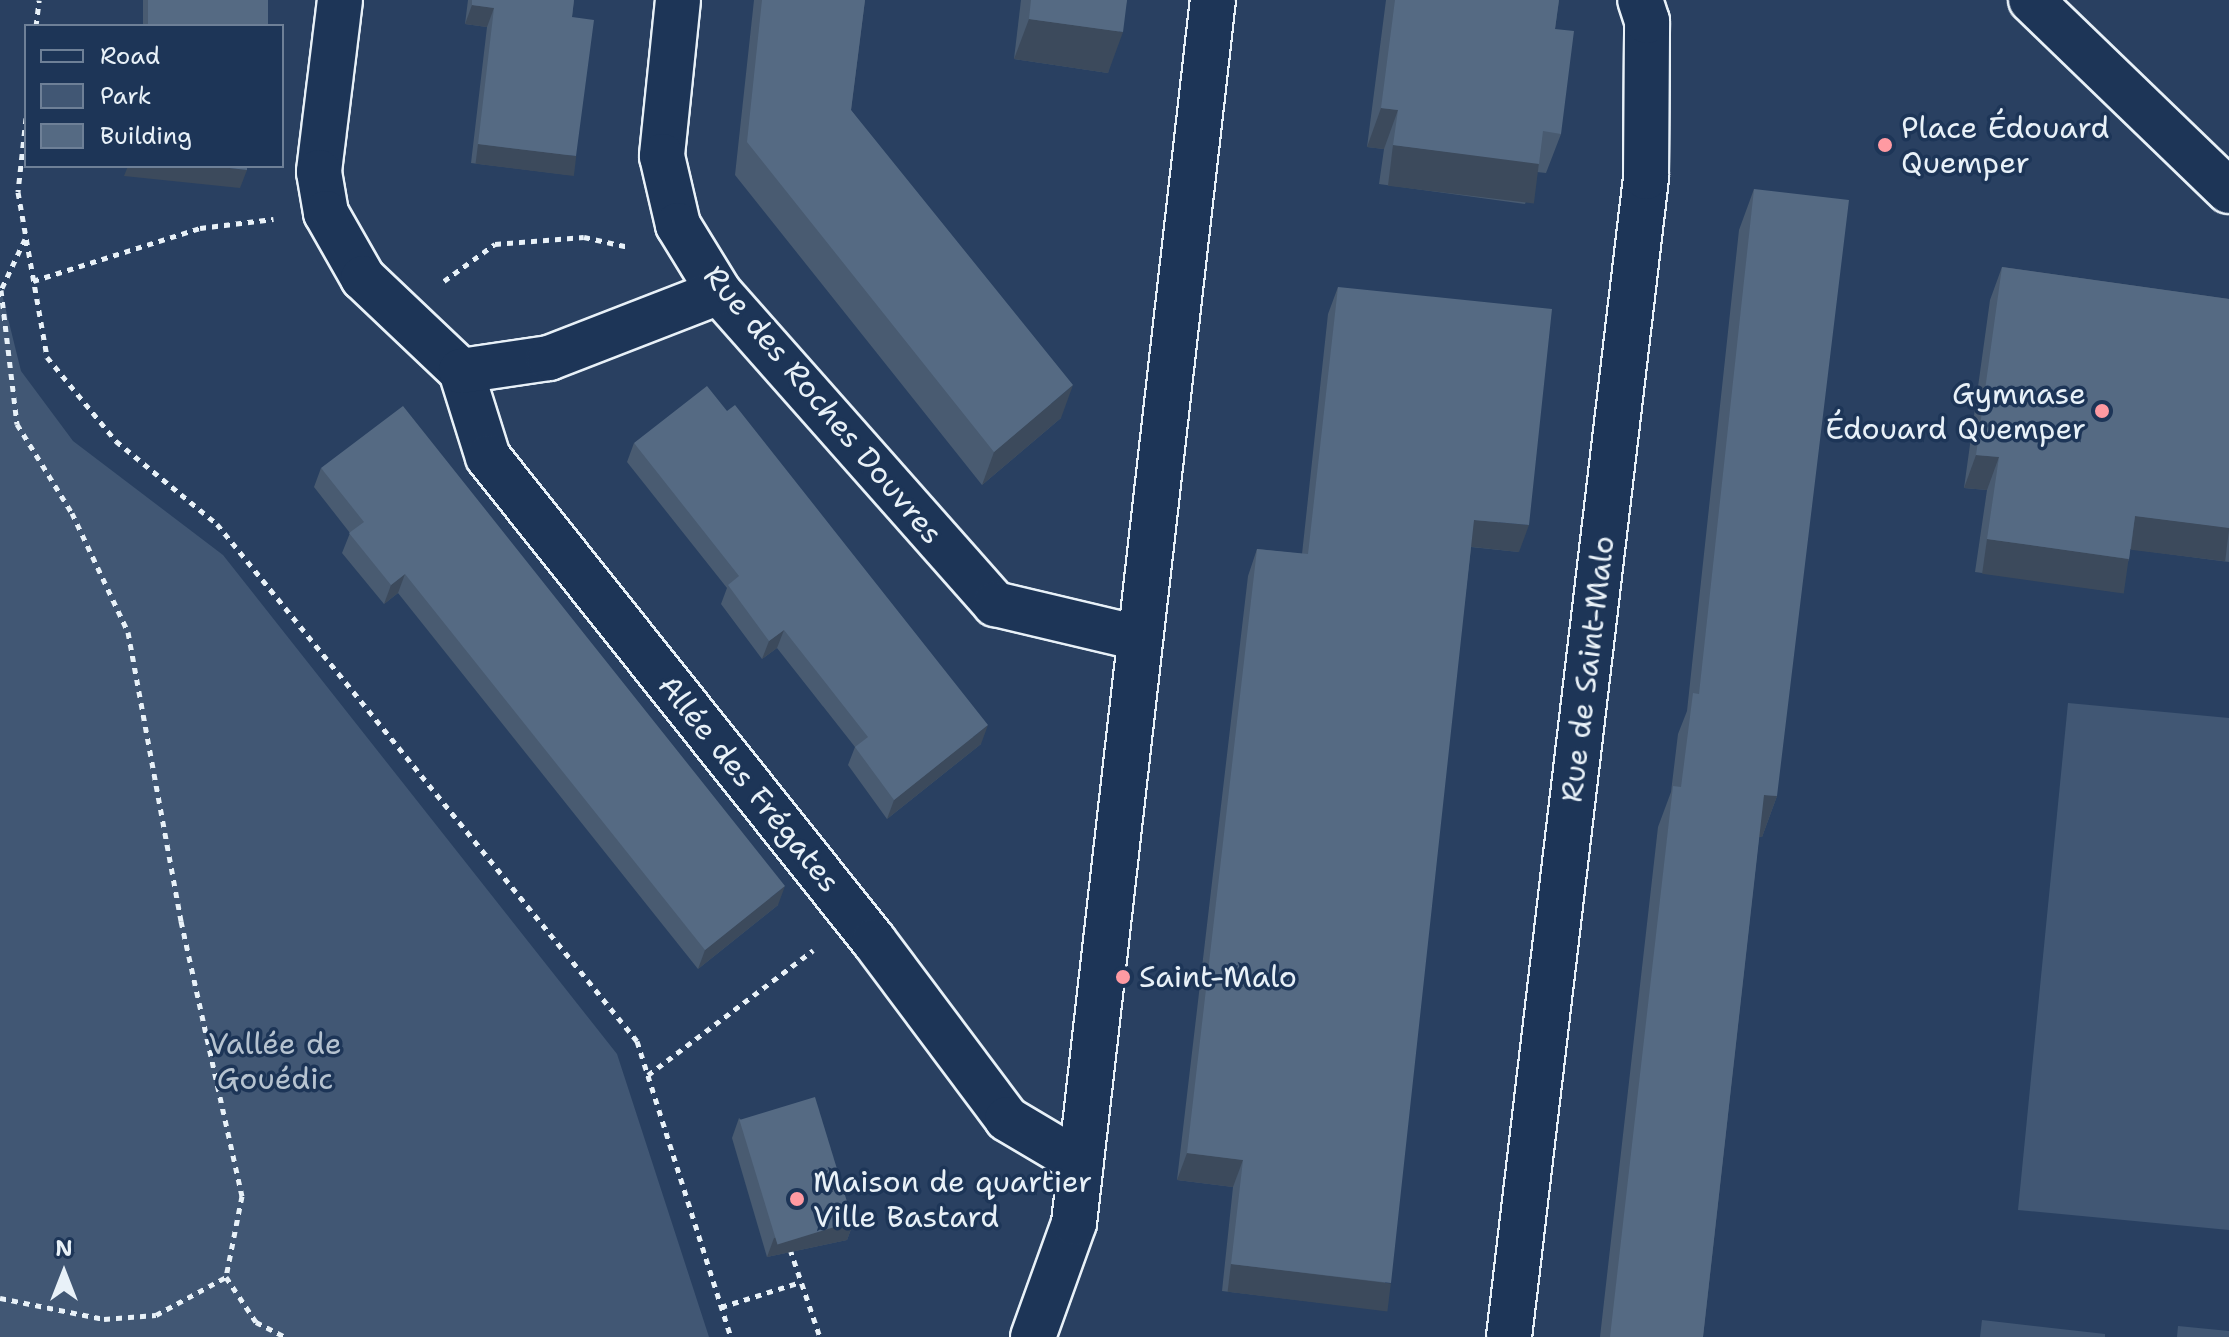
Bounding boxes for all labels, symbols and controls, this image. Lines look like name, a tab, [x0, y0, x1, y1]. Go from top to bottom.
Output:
legend	[24, 24, 284, 168]
text: Road	[100, 40, 160, 72]
text: Park	[100, 80, 152, 112]
place label: Place Édouard Quemper	[1901, 110, 2109, 180]
text: Building	[100, 120, 192, 152]
marker: Place Édouard Quemper	[1876, 136, 1894, 154]
street label: Rue des Roches Douvres	[696, 259, 950, 551]
place label: Gymnase Édouard Quemper	[1825, 376, 2086, 446]
marker: Gymnase Édouard Quemper	[2093, 402, 2111, 420]
street label: Rue de Saint-Malo	[1554, 534, 1622, 804]
street label: Allée des Frégates	[651, 668, 847, 900]
place label: Saint-Malo	[1139, 959, 1297, 995]
marker: Saint-Malo	[1114, 968, 1132, 986]
park label: Vallée de Gouédic	[208, 1026, 342, 1096]
place label: Maison de quartier Ville Bastard	[813, 1164, 1092, 1234]
marker: Maison de quartier Ville Bastard	[788, 1190, 806, 1208]
north arrow	[24, 1233, 104, 1313]
text: N	[55, 1234, 73, 1263]

